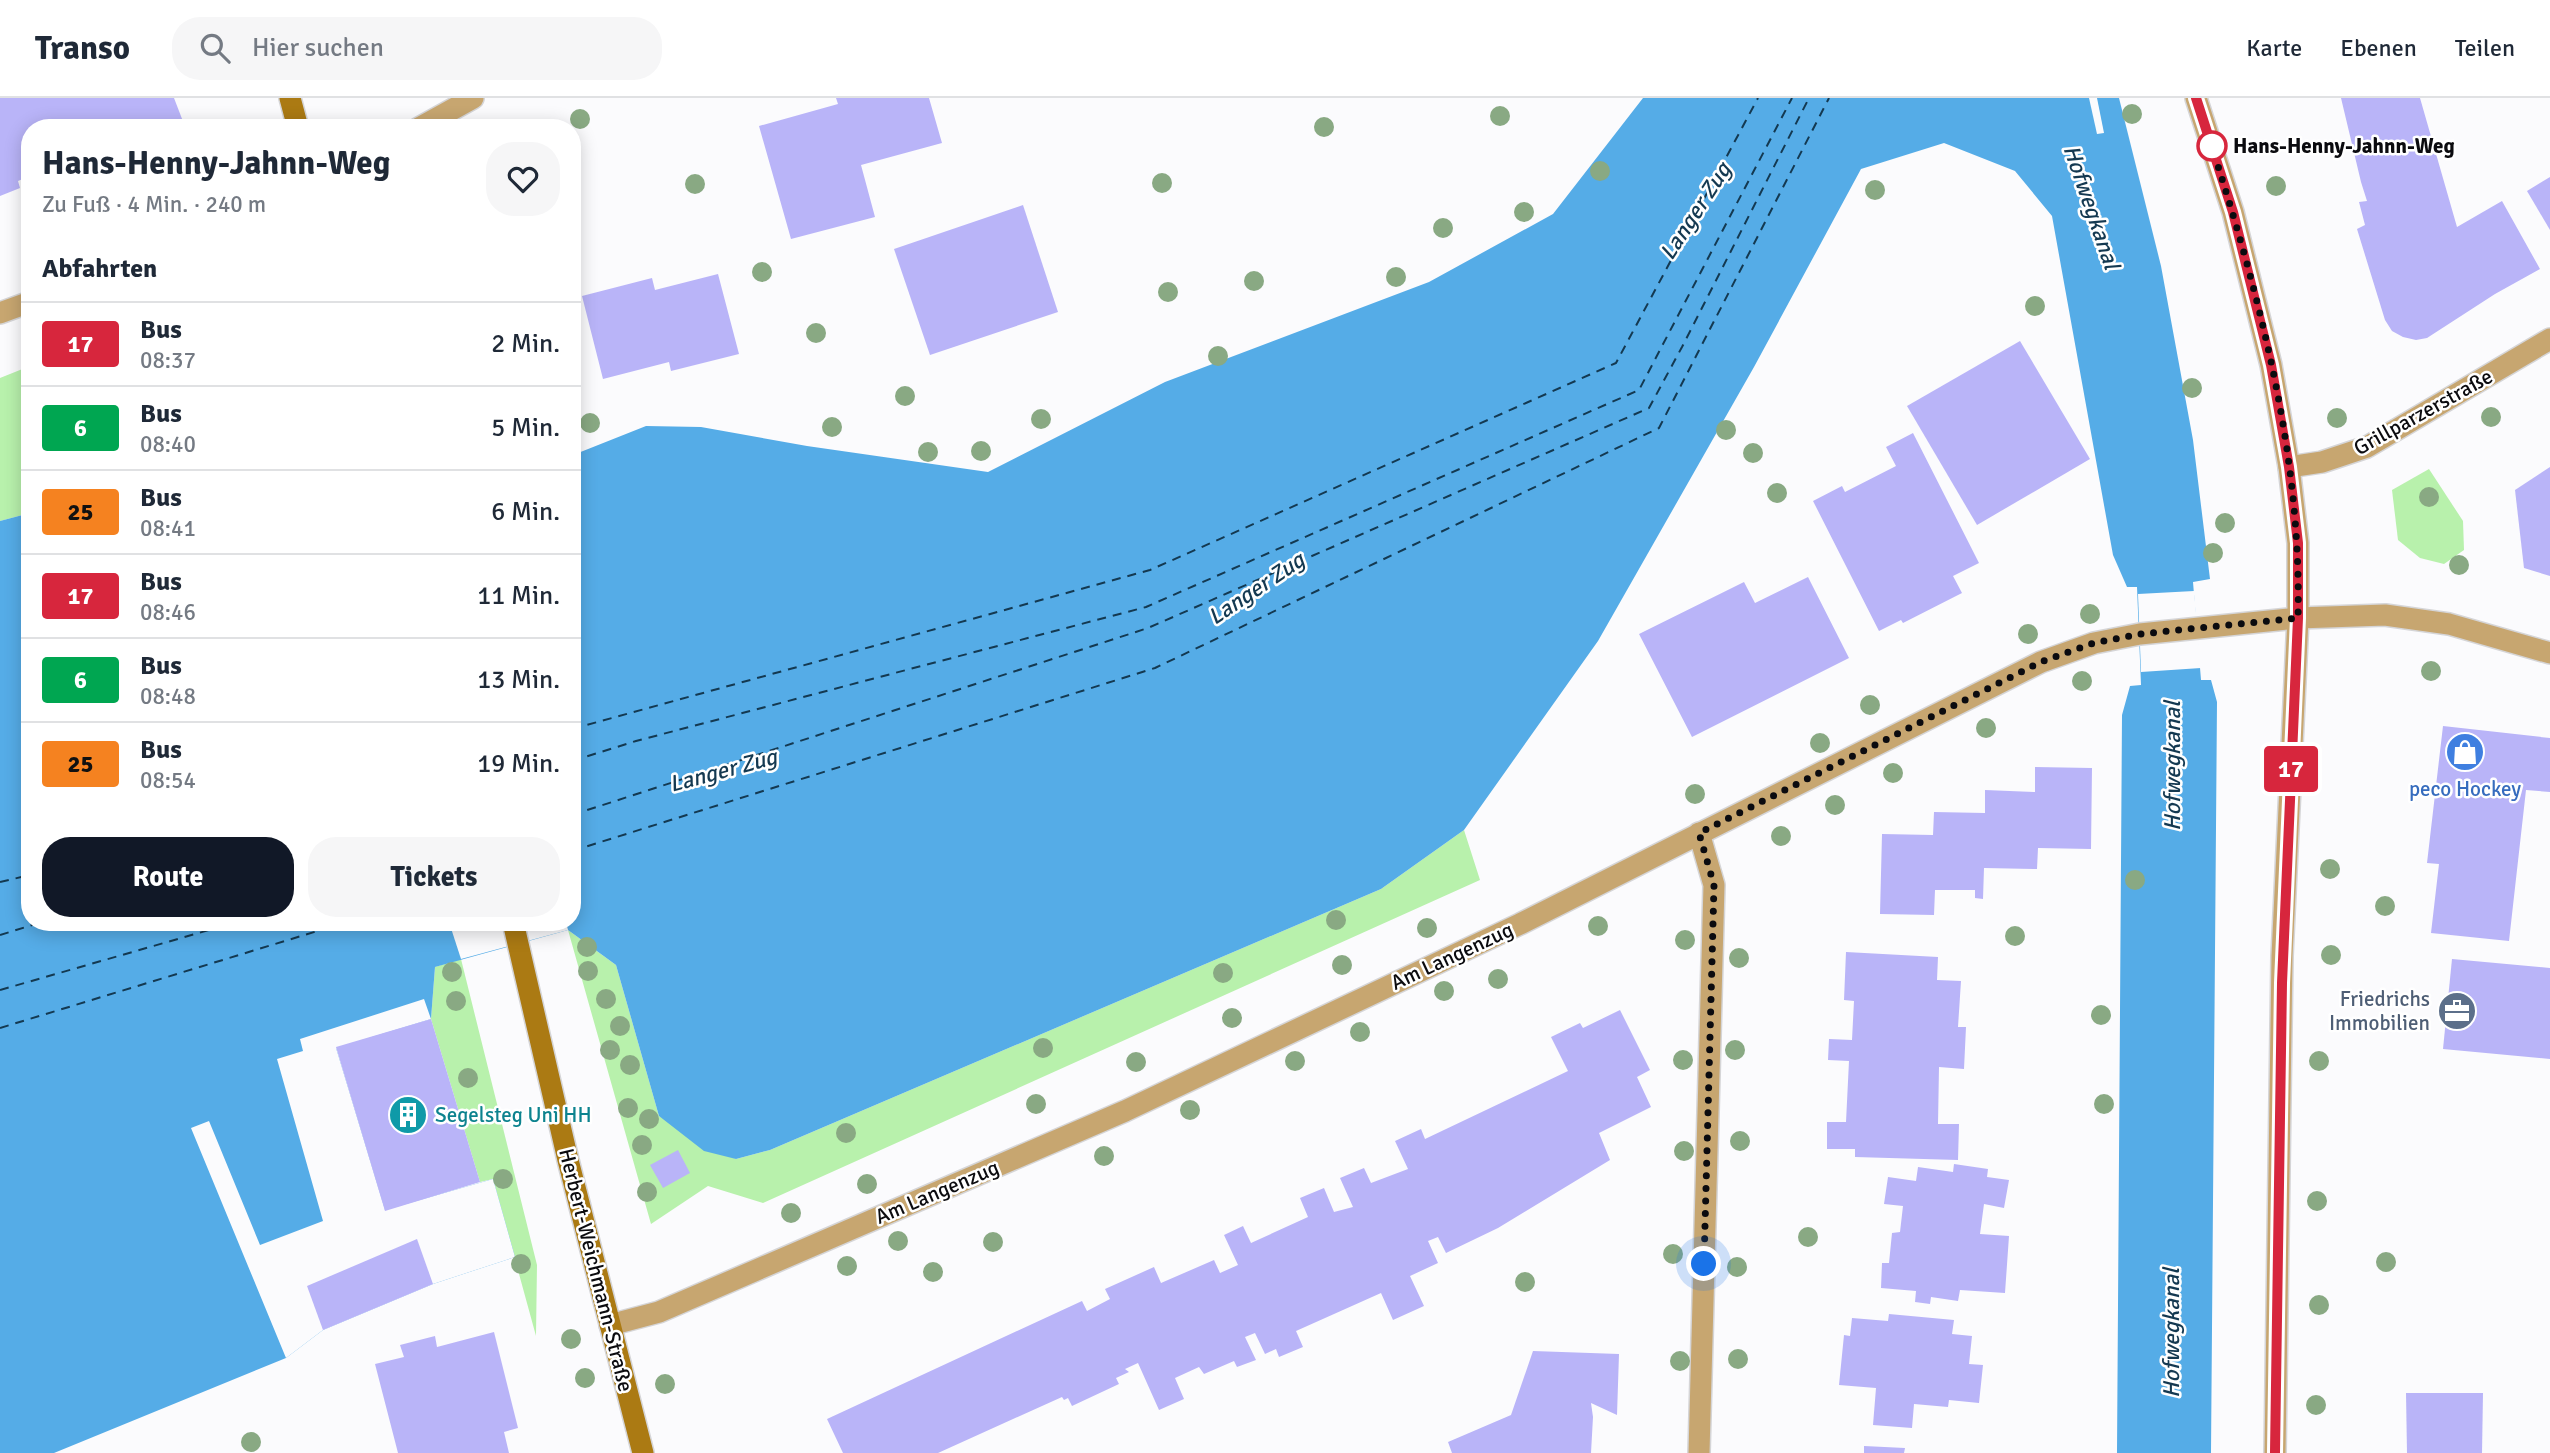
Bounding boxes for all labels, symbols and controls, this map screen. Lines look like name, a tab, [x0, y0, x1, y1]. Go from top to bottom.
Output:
search box	[172, 17, 662, 80]
text: Transo	[35, 28, 130, 69]
icon: search	[196, 29, 234, 67]
text: Hier suchen	[252, 32, 384, 64]
text: Karte	[2246, 33, 2302, 63]
text: Ebenen	[2340, 33, 2417, 63]
text: Teilen	[2455, 33, 2515, 63]
marker: Hans-Henny-Jahnn-Weg	[2197, 131, 2227, 161]
place label: Hans-Henny-Jahnn-Weg	[2233, 133, 2455, 159]
water label: Hofwegkanal	[2057, 141, 2127, 275]
button: heart	[486, 142, 560, 216]
text: Hans-Henny-Jahnn-Weg	[42, 143, 390, 184]
water label: Langer Zug	[1653, 156, 1739, 265]
text: Zu Fuß · 4 Min. · 240 m	[42, 190, 266, 219]
text: Abfahrten	[42, 253, 157, 285]
text: Bus	[140, 314, 182, 346]
text: 2 Min.	[491, 328, 560, 360]
text: 17	[68, 329, 93, 359]
text: 08:37	[140, 346, 196, 375]
street label: Grillparzerstraße	[2349, 363, 2497, 461]
text: Bus	[140, 398, 182, 430]
text: 5 Min.	[491, 412, 560, 444]
text: 6	[74, 413, 87, 443]
text: 08:40	[140, 430, 196, 459]
text: Bus	[140, 482, 182, 514]
text: 6 Min.	[491, 496, 560, 528]
text: 25	[68, 497, 93, 527]
text: 08:41	[140, 514, 196, 543]
water label: Langer Zug	[1202, 545, 1312, 631]
text: Bus	[140, 566, 182, 598]
text: 11 Min.	[477, 580, 560, 612]
text: 17	[68, 581, 93, 611]
text: 08:46	[140, 598, 196, 627]
text: Bus	[140, 650, 182, 682]
text: 13 Min.	[477, 664, 560, 696]
text: 6	[74, 665, 87, 695]
text: 08:48	[140, 682, 196, 711]
water label: Hofwegkanal	[2158, 699, 2187, 831]
shop icon: peco Hockey	[2444, 731, 2486, 773]
text: Bus	[140, 734, 182, 766]
water label: Langer Zug	[666, 742, 782, 799]
line badge: 17	[2260, 746, 2322, 792]
text: 19 Min.	[477, 748, 560, 780]
text: 25	[68, 749, 93, 779]
text: 17	[2278, 754, 2304, 784]
text: 08:54	[140, 766, 196, 795]
place label: peco Hockey	[2409, 776, 2521, 802]
button: Route	[42, 837, 294, 917]
button: Tickets	[308, 837, 560, 917]
street label: Am Langenzug	[1387, 916, 1517, 996]
place label: Friedrichs Immobilien	[2329, 986, 2430, 1036]
office icon: Friedrichs Immobilien	[2436, 990, 2478, 1032]
building icon: Segelsteg Uni HH	[387, 1094, 429, 1136]
place label: Segelsteg Uni HH	[435, 1102, 592, 1128]
street label: Herbert-Weichmann-Straße	[553, 1146, 639, 1394]
street label: Am Langenzug	[871, 1154, 1003, 1230]
your location	[1686, 1246, 1721, 1281]
water label: Hofwegkanal	[2157, 1266, 2186, 1398]

